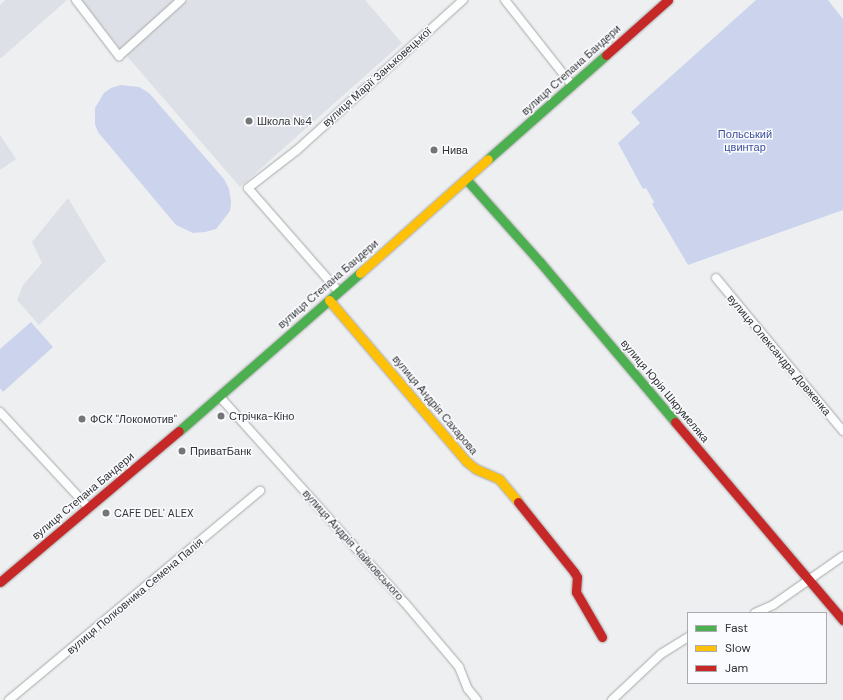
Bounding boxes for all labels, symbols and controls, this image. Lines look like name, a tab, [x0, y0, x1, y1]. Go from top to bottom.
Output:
street label: вулиця Степана Бандери	[519, 22, 623, 118]
street label: вулиця Марії Заньковецької	[320, 25, 434, 129]
place label: Школа №4	[257, 114, 312, 128]
marker: Школа №4	[244, 116, 254, 126]
park label: Польський цвинтар	[718, 128, 772, 154]
place label: Нива	[442, 143, 468, 157]
marker: Нива	[429, 145, 439, 155]
street label: вулиця Степана Бандери	[275, 237, 381, 331]
street label: вулиця Олександра Довженка	[724, 292, 834, 418]
street label: вулиця Юрія Шкрумеляка	[618, 337, 712, 445]
street label: вулиця Андрія Сахарова	[390, 353, 480, 457]
place label: Стрічка-Кіно	[229, 409, 294, 423]
marker: Стрічка-Кіно	[216, 411, 226, 421]
place label: ФСК "Локомотив"	[90, 412, 177, 426]
marker: ФСК "Локомотив"	[77, 414, 87, 424]
place label: ПриватБанк	[190, 444, 251, 458]
marker: ПриватБанк	[177, 446, 187, 456]
street label: вулиця Степана Бандери	[29, 449, 137, 543]
street label: вулиця Андрія Чайковського	[300, 487, 406, 603]
place label: CAFE DEL' ALEX	[114, 506, 194, 520]
marker: CAFE DEL' ALEX	[101, 508, 111, 518]
street label: вулиця Полковника Семена Палія	[64, 535, 206, 657]
legend	[687, 612, 827, 684]
text: Fast	[725, 620, 748, 636]
text: Slow	[725, 640, 751, 656]
text: Jam	[725, 660, 748, 676]

